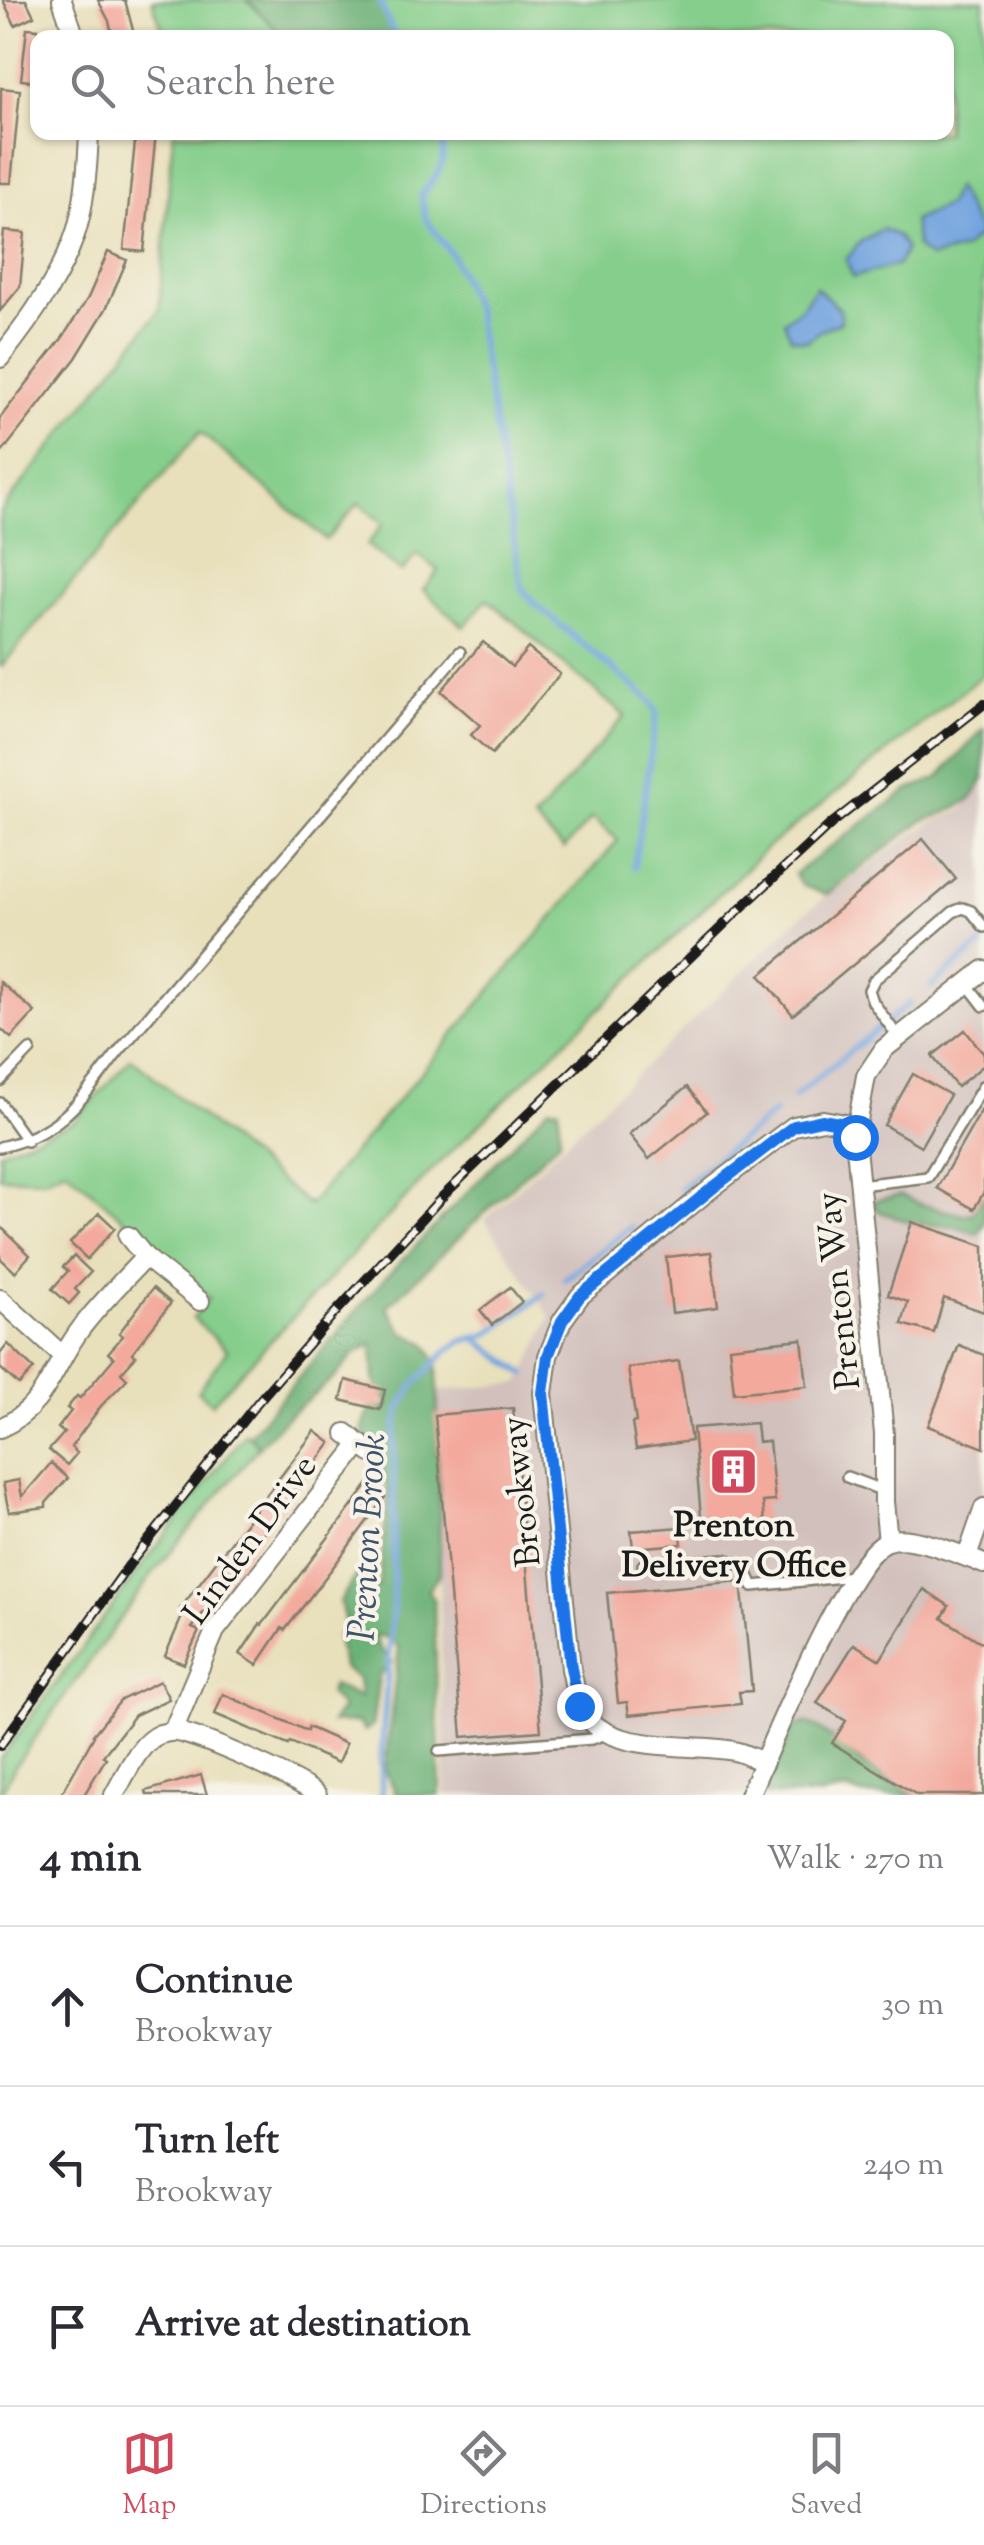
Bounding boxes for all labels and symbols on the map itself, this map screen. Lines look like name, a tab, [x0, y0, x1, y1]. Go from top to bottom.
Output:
route start	[833, 1115, 879, 1161]
street label: Prenton Way	[805, 1189, 876, 1392]
street label: Brookway	[490, 1414, 557, 1569]
water label: Prenton Brook	[338, 1432, 402, 1642]
street label: Linden Drive	[173, 1445, 331, 1637]
building icon: Prenton Delivery Office	[708, 1446, 760, 1498]
place label: Prenton Delivery Office	[621, 1502, 847, 1593]
route end	[557, 1684, 603, 1730]

